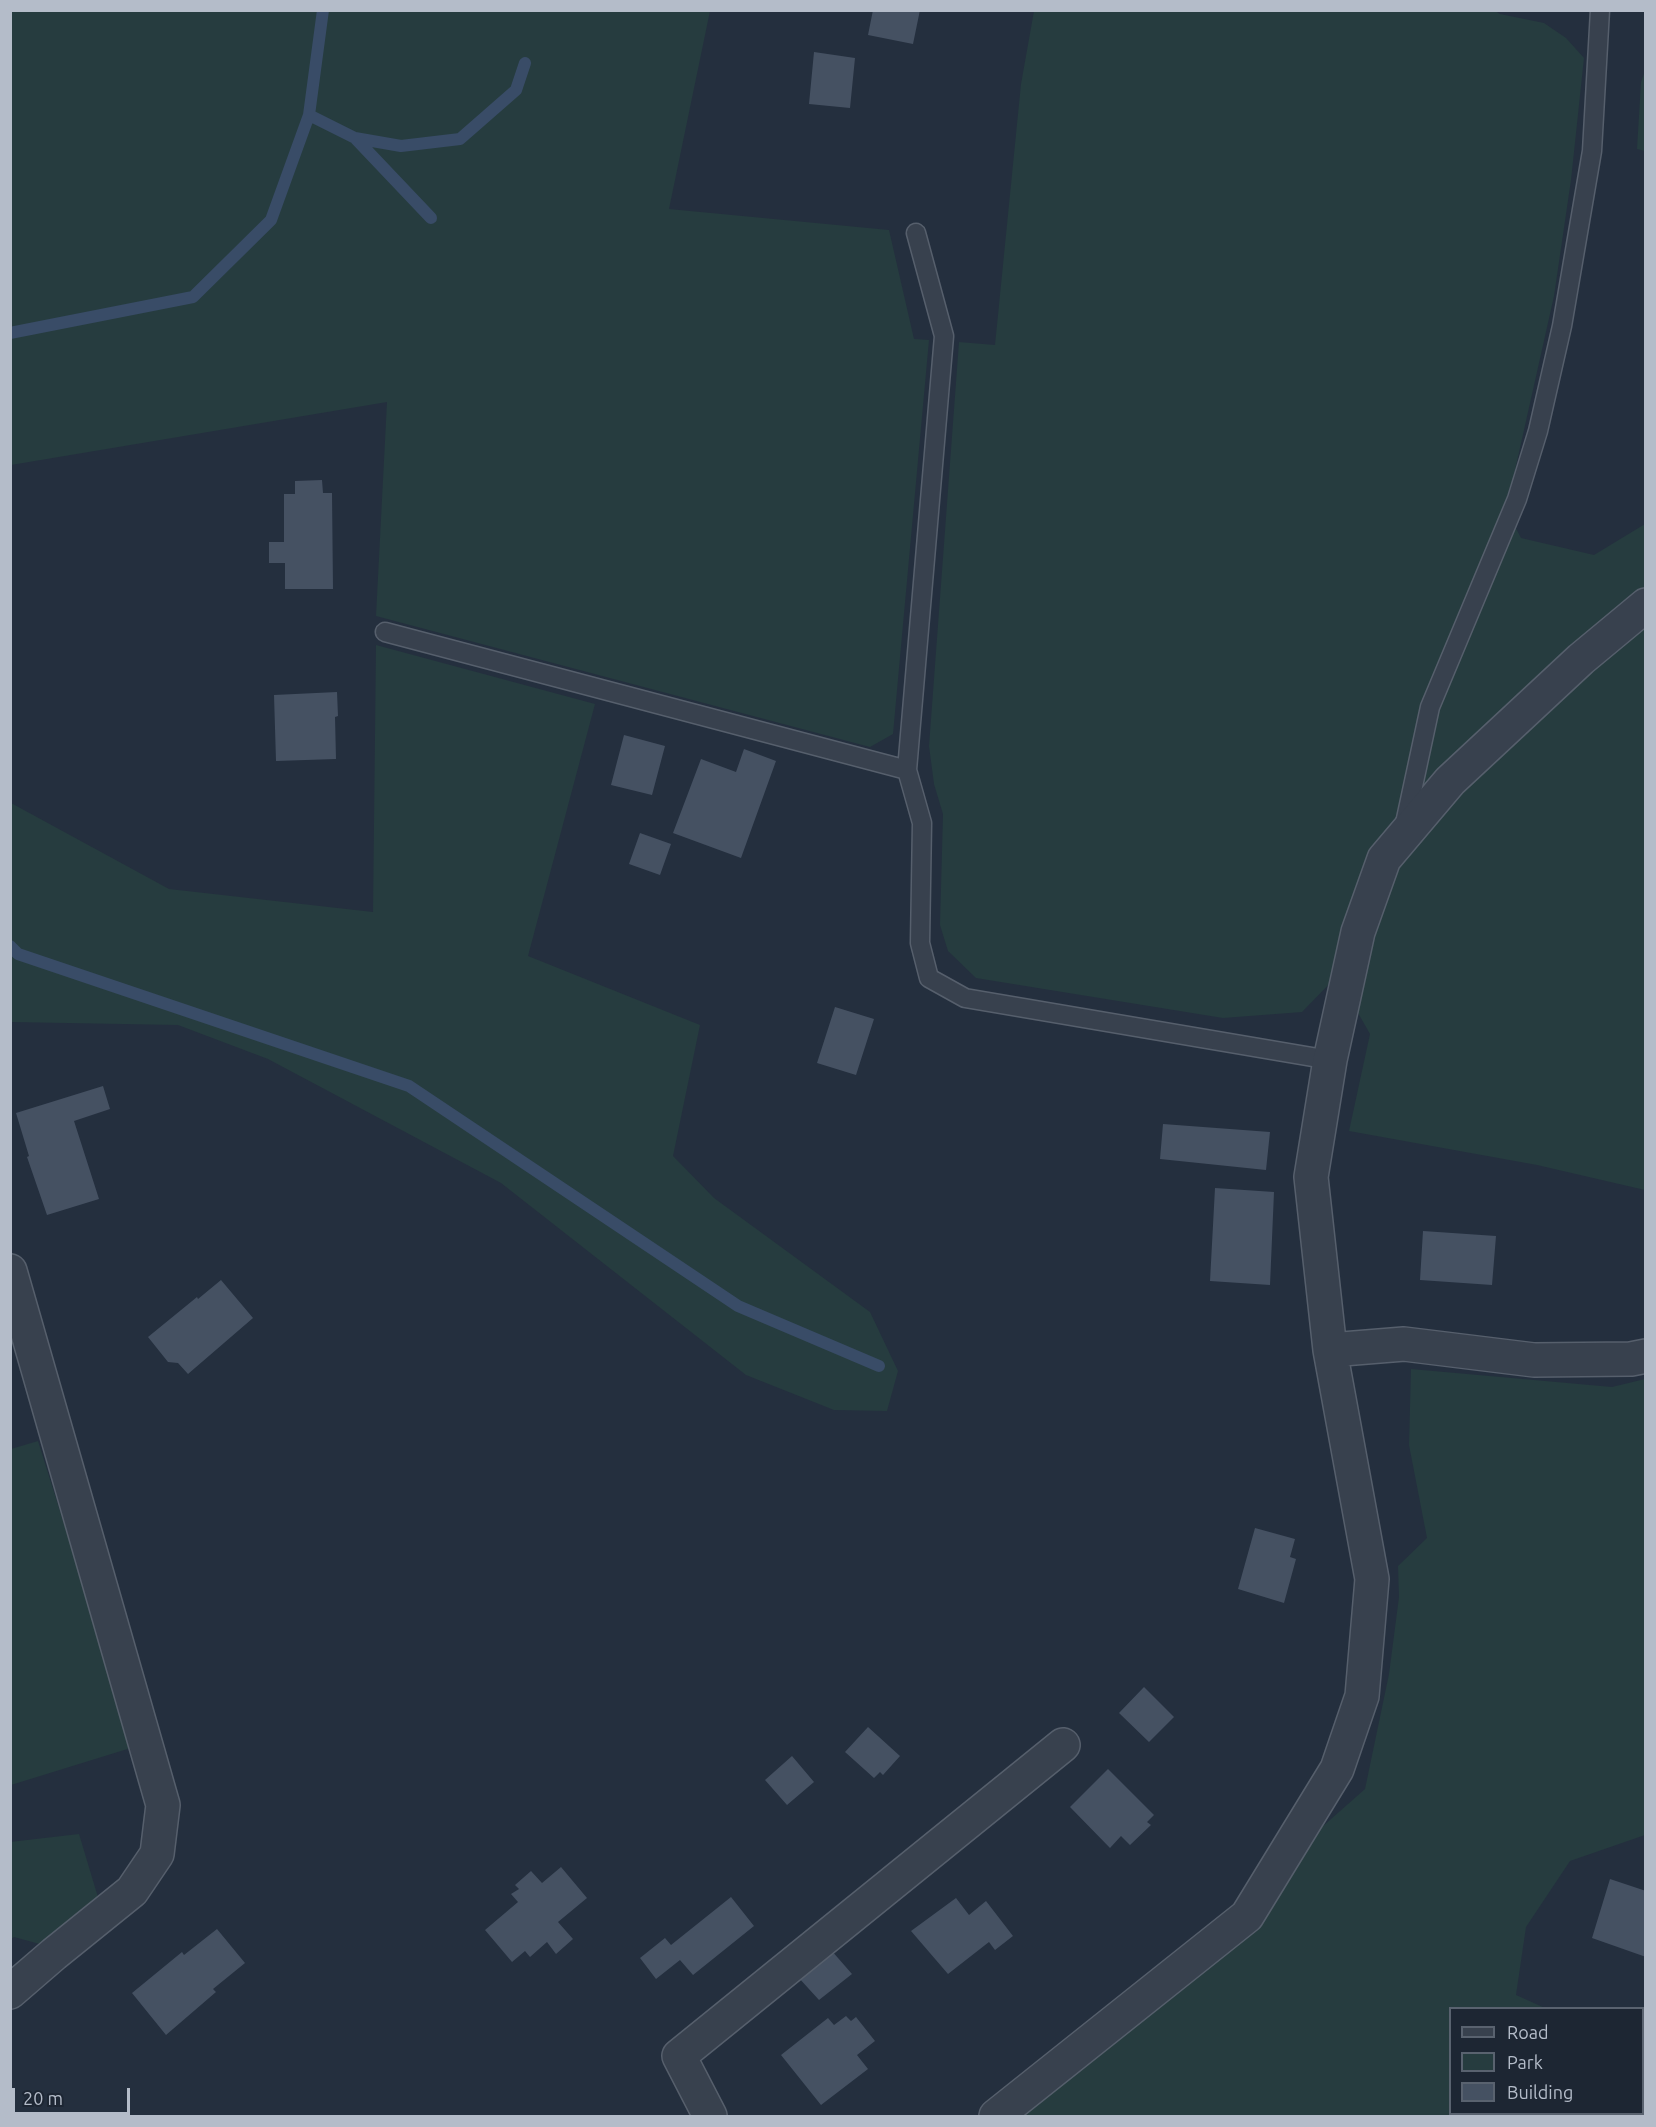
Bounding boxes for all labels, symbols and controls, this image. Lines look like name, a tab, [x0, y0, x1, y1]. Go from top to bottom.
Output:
legend	[1449, 2007, 1644, 2115]
text: Road	[1507, 2022, 1549, 2042]
text: Park	[1507, 2052, 1543, 2072]
scale bar	[15, 2076, 134, 2114]
text: Building	[1507, 2082, 1573, 2102]
text: 20 m	[23, 2088, 63, 2108]

